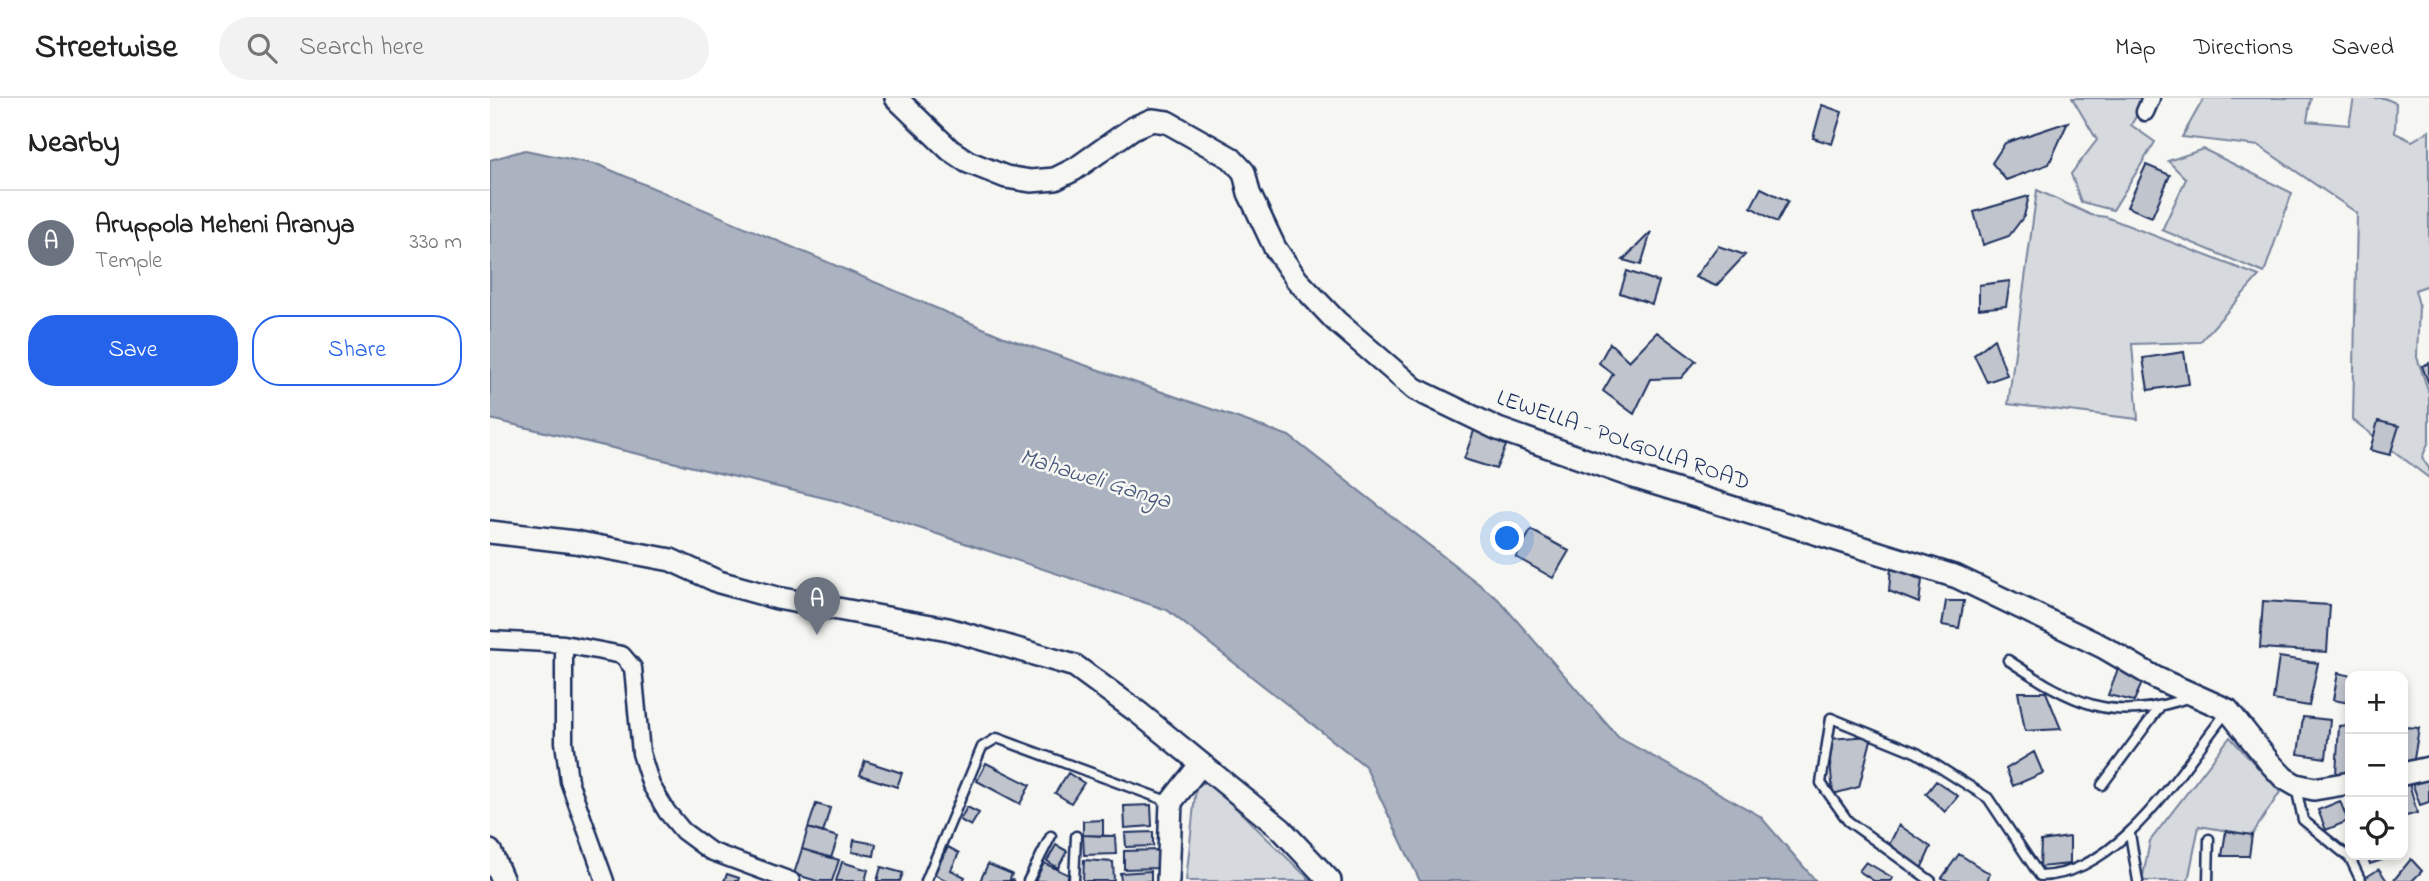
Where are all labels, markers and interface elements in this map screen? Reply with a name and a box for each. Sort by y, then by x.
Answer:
search box [219,17,709,80]
text: Streetwise [35,24,177,72]
icon: search [243,29,281,67]
text: Search here [299,29,424,67]
text: Map [2115,31,2156,66]
text: Directions [2194,31,2293,66]
text: Saved [2331,31,2394,66]
text: Nearby [28,122,120,166]
text: Aruppola Meheni Aranya [95,207,355,245]
text: A [44,226,58,259]
text: 330 m [409,226,462,259]
text: Temple [95,245,162,278]
button: Save [28,315,238,386]
button: Share [252,315,462,386]
street label: LEWELLA - POLGOLLA ROAD [1492,382,1754,500]
water label: Mahaweli Ganga [1015,440,1176,520]
your location [1490,521,1524,555]
pin: A [794,577,840,635]
map controls [2345,671,2408,860]
button: + [2345,671,2408,734]
button: − [2345,734,2408,797]
button: locate [2345,797,2408,860]

